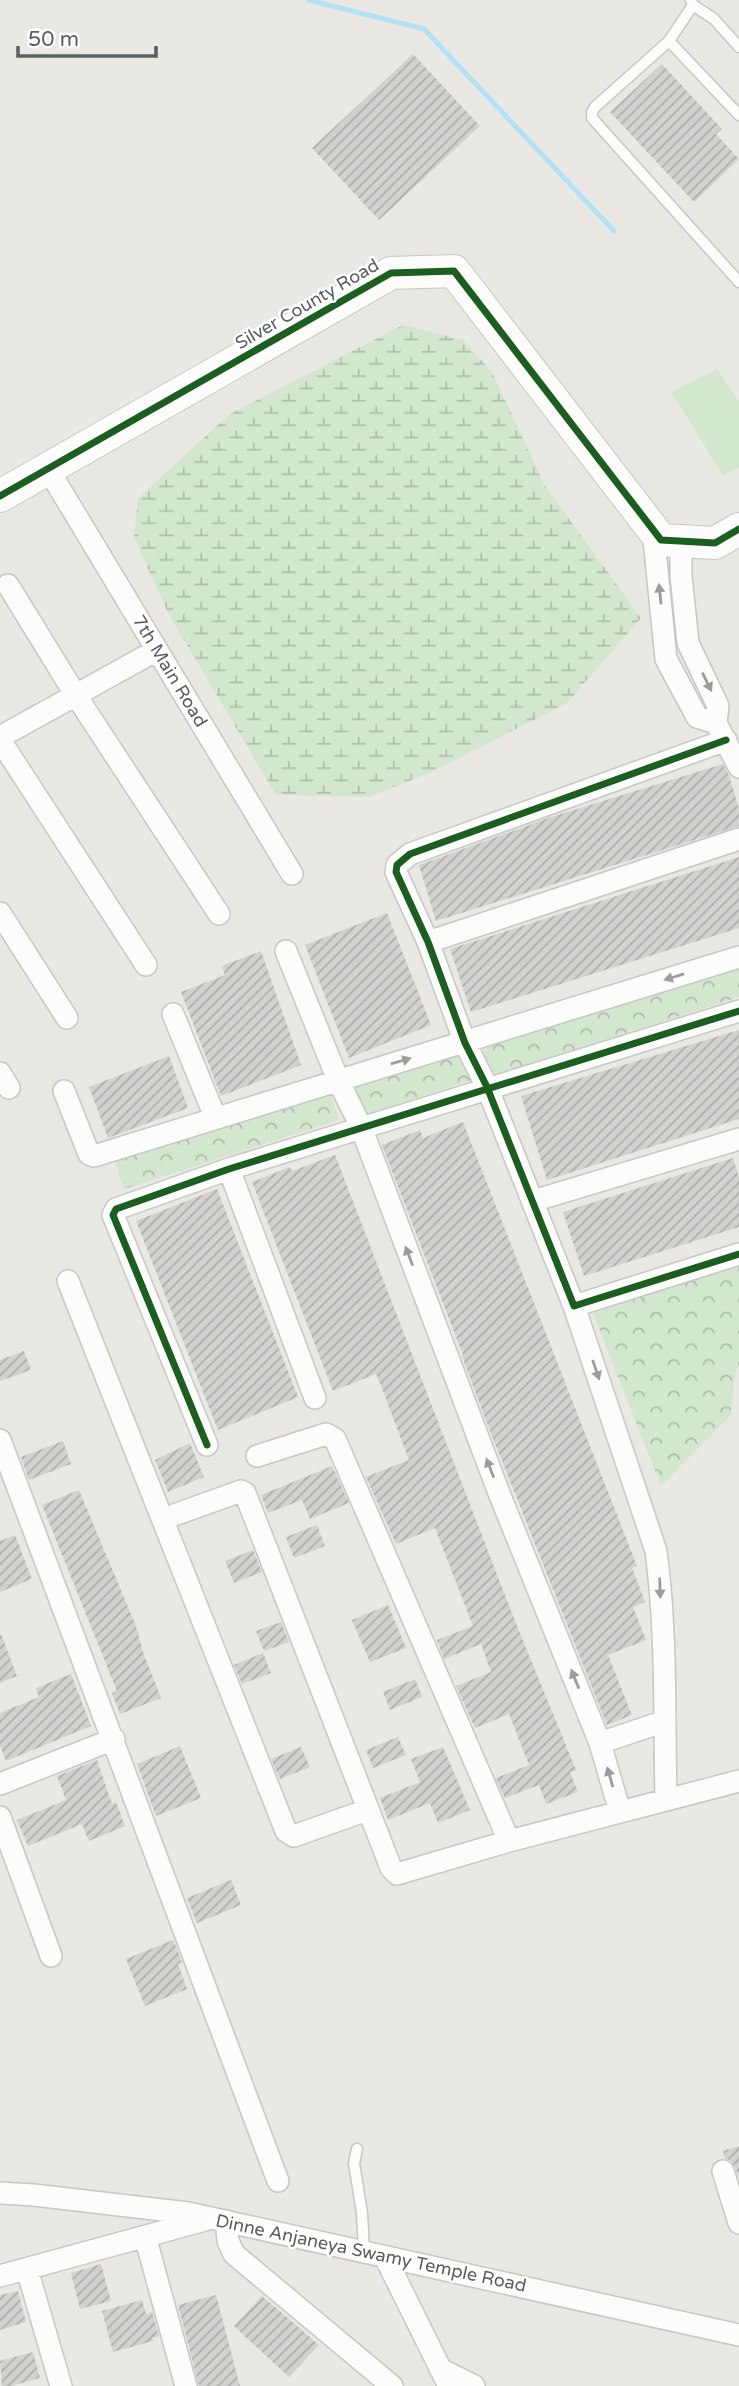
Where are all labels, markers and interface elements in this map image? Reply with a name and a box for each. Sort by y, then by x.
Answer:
scale bar [18,14,156,58]
text: 50 m [28,27,79,52]
street label: Silver County Road [231,254,383,354]
one-way arrow [654,583,665,605]
street label: 7th Main Road [128,611,212,731]
one-way arrow [701,672,713,692]
one-way arrow [663,973,684,983]
one-way arrow [391,1056,412,1066]
one-way arrow [403,1245,414,1266]
one-way arrow [591,1360,602,1381]
one-way arrow [484,1458,495,1479]
one-way arrow [654,1577,665,1599]
one-way arrow [569,1669,580,1690]
one-way arrow [605,1767,615,1788]
street label: Dinne Anjaneya Swamy Temple Road [214,2209,528,2297]

